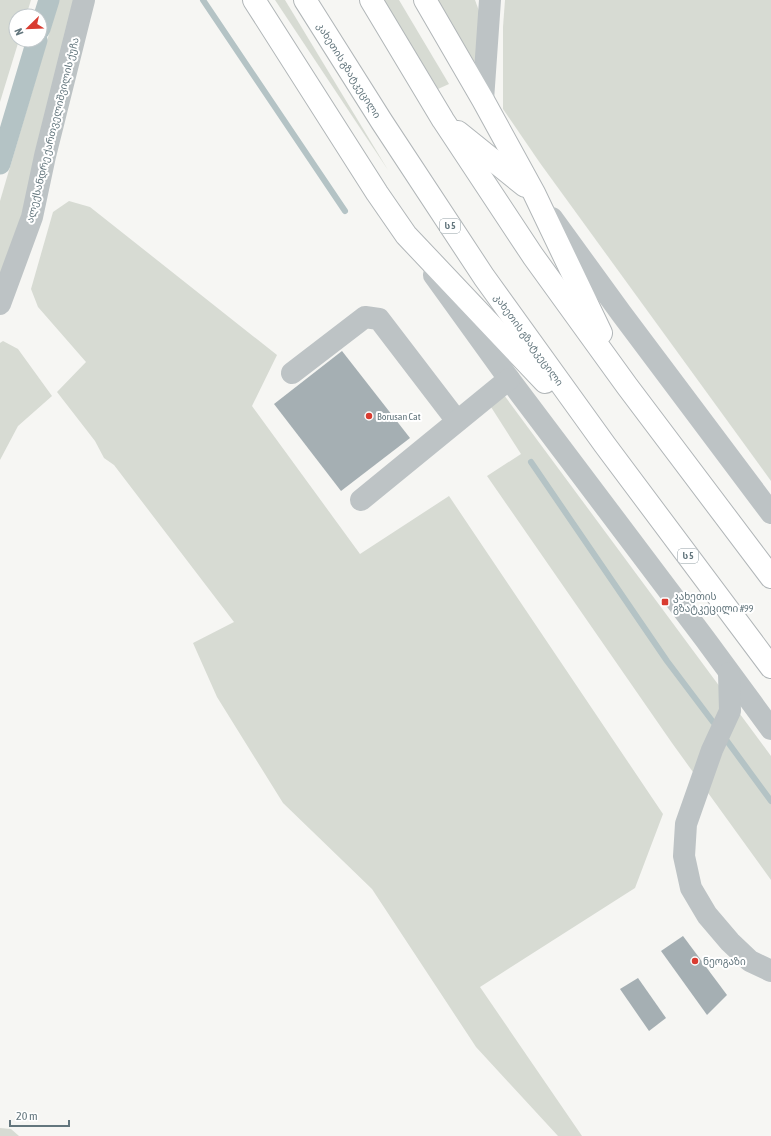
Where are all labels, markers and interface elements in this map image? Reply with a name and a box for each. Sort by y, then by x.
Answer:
north arrow [8,8,48,48]
street label: კახეთის გზატკეცილი [314,21,383,120]
text: N [12,27,26,37]
street label: ალექსანდრე ქართველიშვილის ქუჩა [24,36,82,224]
road number: ს 5 [440,219,460,233]
street label: კახეთის გზატკეცილი [491,292,566,388]
marker: Borusan Cat [364,411,374,421]
place label: Borusan Cat [377,411,421,422]
road number: ს 5 [678,549,698,563]
place label: კახეთის გზატკეცილი #99 [673,591,754,615]
marker: კახეთის გზატკეცილი #99 [660,597,670,607]
marker: ნეოგაზი [690,956,700,966]
place label: ნეოგაზი [703,956,746,968]
scale bar [10,1102,69,1128]
text: 20 m [16,1109,38,1123]

